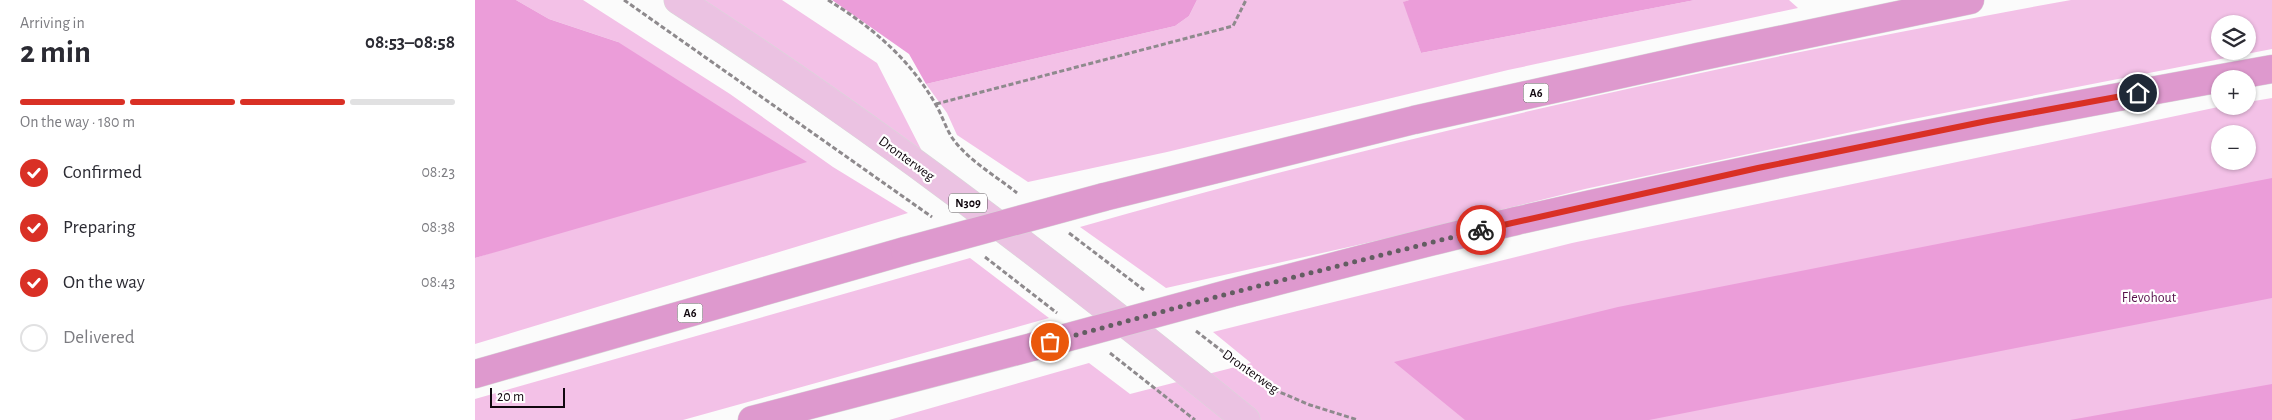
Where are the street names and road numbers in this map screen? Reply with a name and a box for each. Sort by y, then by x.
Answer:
road number: A6 [1523,84,1549,102]
street label: Dronterweg [876,134,937,184]
road number: N309 [949,194,987,212]
road number: A6 [677,304,703,322]
street label: Dronterweg [1220,347,1281,396]

